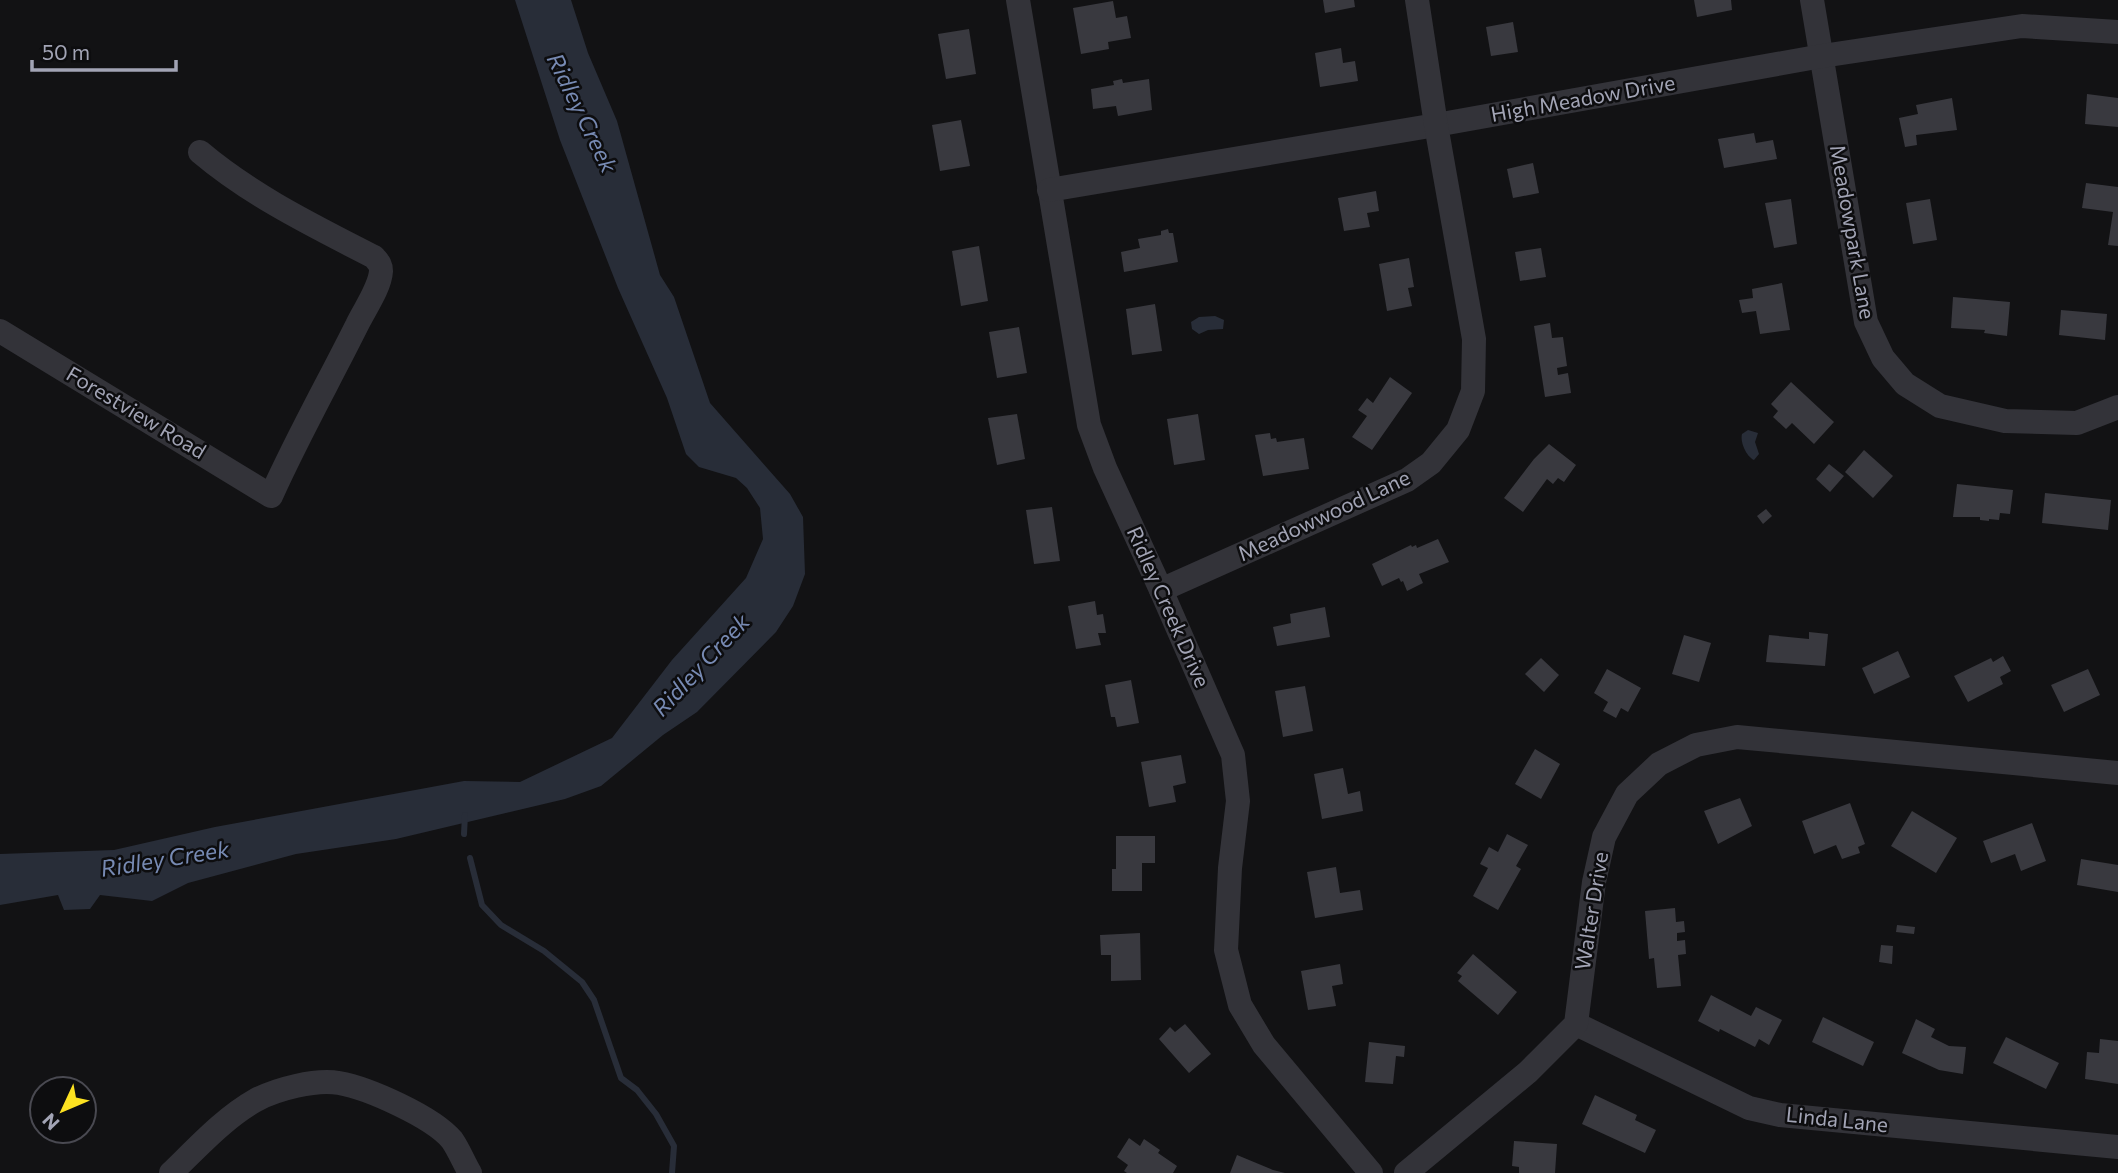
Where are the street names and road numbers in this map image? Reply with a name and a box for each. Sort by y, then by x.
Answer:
street label: High Meadow Drive [1489,69,1677,126]
street label: Meadowpark Lane [1826,143,1881,321]
street label: Forestview Road [63,360,211,463]
street label: Meadowwood Lane [1233,464,1413,565]
street label: Ridley Creek Drive [1123,522,1216,691]
street label: Walter Drive [1569,850,1612,972]
street label: Linda Lane [1785,1101,1890,1136]

